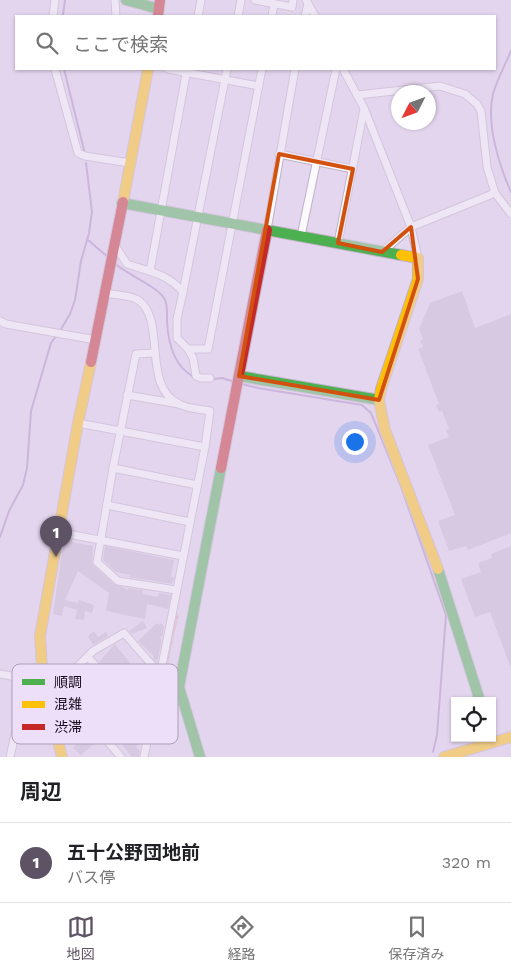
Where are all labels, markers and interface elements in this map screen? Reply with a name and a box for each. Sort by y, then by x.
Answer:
search box [15,15,496,70]
icon: search [33,29,61,57]
text: ここで検索 [73,33,168,56]
north arrow [391,85,436,130]
your location [342,429,368,455]
pin: 1 [40,516,72,557]
legend [12,664,178,744]
text: 順調 [54,674,82,690]
text: 混雑 [54,696,82,712]
map controls [451,697,496,742]
button: locate [451,697,496,742]
text: 渋滞 [54,719,82,735]
text: 周辺 [20,779,62,804]
text: 五十公野団地前 [67,841,200,864]
text: 1 [33,853,39,872]
text: 320 m [442,853,491,872]
text: バス停 [67,868,115,887]
tab: 地図 [67,913,95,963]
tab: 経路 [228,913,256,963]
tab: 保存済み [389,913,445,963]

